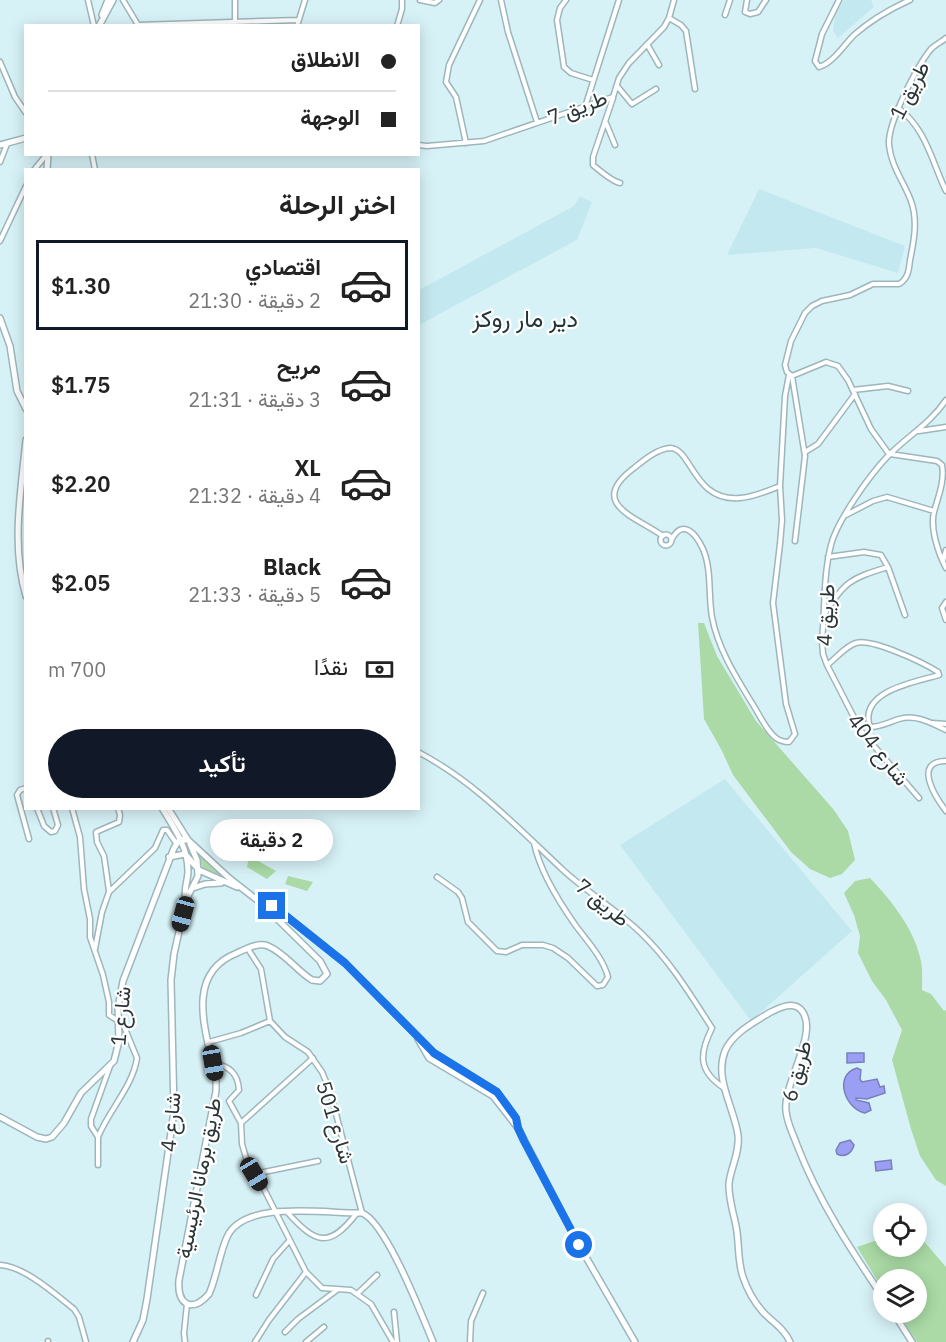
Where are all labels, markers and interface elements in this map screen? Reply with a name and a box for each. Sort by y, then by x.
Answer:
text: الانطلاق [291,44,360,73]
street label: طريق 1 [882,56,936,124]
street label: 7 طريق [543,83,611,131]
text: الوجهة [300,102,360,131]
text: اختر الرحلة [279,186,396,221]
text: اقتصادي [245,252,321,281]
icon: car [339,258,393,312]
text: $1.30 [51,271,110,300]
text: 2 دقيقة · 21:30 [188,287,321,314]
district label: دير مار روكز [471,302,578,334]
text: مريح [277,351,321,380]
icon: car [339,357,393,411]
text: $1.75 [51,370,110,399]
text: 3 دقيقة · 21:31 [188,386,321,413]
text: XL [295,453,321,482]
icon: car [339,456,393,510]
text: $2.20 [51,469,110,498]
text: 4 دقيقة · 21:32 [188,482,321,509]
text: Black [263,552,321,581]
icon: car [339,555,393,609]
text: $2.05 [51,568,110,597]
text: 5 دقيقة · 21:33 [188,581,321,608]
street label: طريق 4 [809,583,841,647]
text: نقدًا [314,652,348,681]
icon: cash [363,653,396,686]
text: 700 m [48,656,106,683]
street label: شارع 404 [841,707,916,792]
button: تأكيد [48,729,396,798]
callout: 2 دقيقة [210,819,334,861]
text: 2 دقيقة [240,826,303,853]
street label: طريق 7 [570,872,636,932]
route end [258,892,285,919]
car [170,894,196,934]
street label: شارع 1 [103,985,138,1047]
street label: طريق 6 [774,1037,818,1105]
car [201,1044,225,1082]
street label: شارع 501 [309,1077,362,1167]
street label: شارع 4 [153,1091,188,1153]
street label: طريق برمانا الرئيسية [169,1095,227,1261]
car [237,1154,271,1194]
map controls [873,1203,927,1323]
button: locate [873,1203,927,1257]
route start [565,1231,592,1258]
button: layers [873,1269,927,1323]

